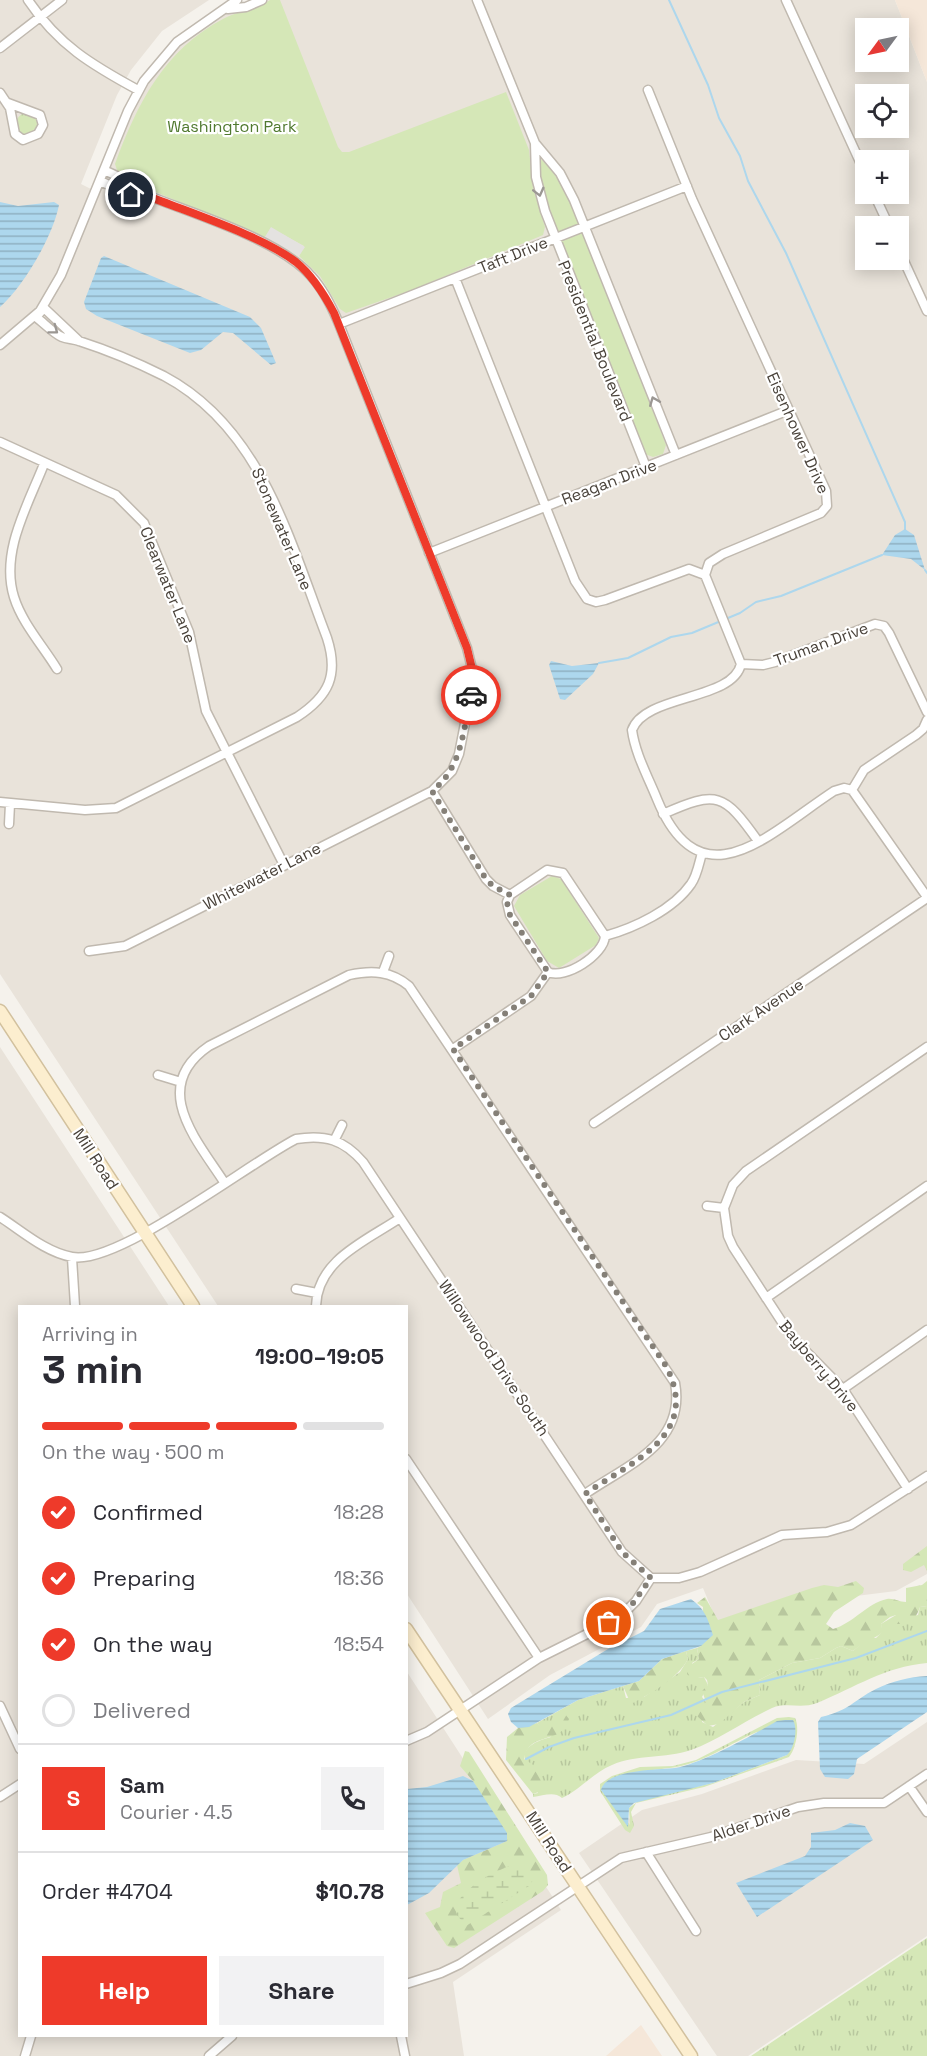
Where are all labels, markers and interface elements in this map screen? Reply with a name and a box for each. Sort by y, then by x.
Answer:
north arrow [855,18,909,72]
map controls [855,18,909,270]
button: locate [855,84,909,138]
park label: Washington Park [167,116,297,137]
button: + [855,150,909,204]
pin [105,169,156,220]
icon: home [114,178,147,211]
one-way arrow [532,186,545,196]
button: − [855,216,909,270]
street label: Taft Drive [475,232,551,278]
street label: Presidential Boulevard [553,257,637,425]
one-way arrow [47,323,58,334]
street label: Eisenhower Drive [762,369,834,497]
one-way arrow [649,396,661,407]
street label: Reagan Drive [558,454,660,510]
street label: Stonewater Lane [247,465,317,593]
street label: Clearwater Lane [135,523,201,647]
street label: Truman Drive [771,617,871,671]
courier [441,665,501,725]
icon: car [455,679,488,712]
street label: Whitewater Lane [200,837,324,915]
street label: Clark Avenue [714,974,808,1046]
street label: Mill Road [68,1124,124,1194]
street label: Willowwood Drive South [434,1276,554,1440]
street label: Bayberry Drive [774,1316,864,1416]
text: Arriving in [42,1321,138,1347]
text: 19:00–19:05 [255,1342,384,1370]
text: 3 min [42,1345,143,1394]
text: On the way · 500 m [42,1439,225,1465]
icon: check [42,1496,75,1529]
text: Confirmed [93,1498,203,1526]
text: 18:28 [334,1499,384,1525]
icon: check [42,1562,75,1595]
text: Preparing [93,1564,195,1592]
text: 18:36 [334,1565,384,1591]
pin [583,1597,634,1648]
icon: bag [592,1606,625,1639]
icon: check [42,1628,75,1661]
text: On the way [93,1630,212,1658]
text: 18:54 [334,1631,384,1657]
text: Delivered [93,1696,191,1724]
button: phone [321,1767,384,1830]
text: Sam [120,1771,165,1799]
text: S [67,1784,80,1812]
text: Courier · 4.5 [120,1799,233,1825]
street label: Alder Drive [709,1800,793,1846]
street label: Mill Road [521,1807,577,1877]
text: Order #4704 [42,1877,173,1905]
text: $10.78 [316,1877,384,1905]
button: Help [42,1956,207,2025]
button: Share [219,1956,384,2025]

